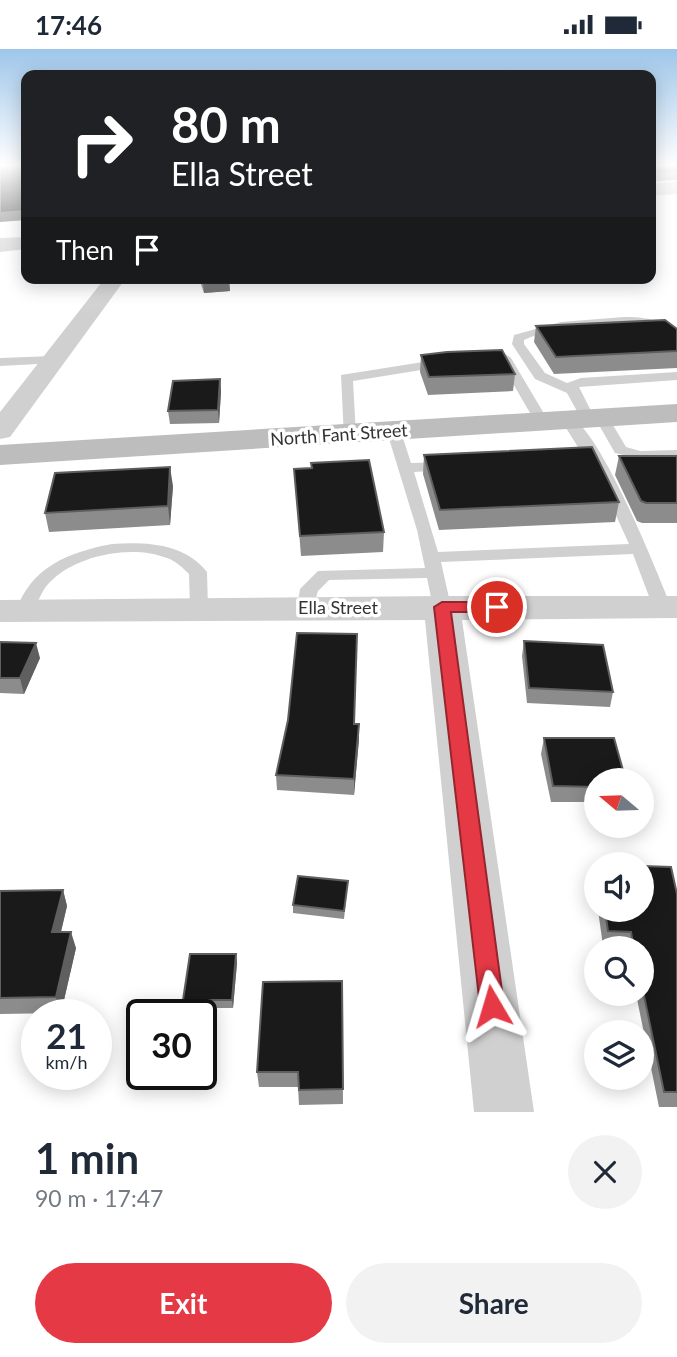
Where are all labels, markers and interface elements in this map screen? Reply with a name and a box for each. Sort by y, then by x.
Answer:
text: 17:46 [35,9,102,41]
text: 80 m [171,95,281,153]
icon: right [56,98,147,189]
text: Ella Street [171,154,313,193]
icon: arrive [128,231,166,269]
text: Then [56,234,114,266]
street label: North Fant Street [270,418,409,450]
pin [467,577,527,637]
icon: arrive [478,588,516,626]
street label: Ella Street [298,596,378,618]
north arrow [584,768,654,838]
map controls [584,768,654,1090]
button: sound [584,852,654,922]
button: search [584,936,654,1006]
position arrow [455,969,529,1043]
speed limit sign: 30 [126,999,217,1090]
text: 21 [46,1014,87,1056]
button: layers [584,1020,654,1090]
text: km/h [45,1051,88,1073]
text: 1 min [35,1133,139,1183]
button: close [568,1135,642,1209]
text: 90 m · 17:47 [35,1184,163,1212]
button: Exit [35,1263,332,1343]
button: Share [346,1263,642,1343]

